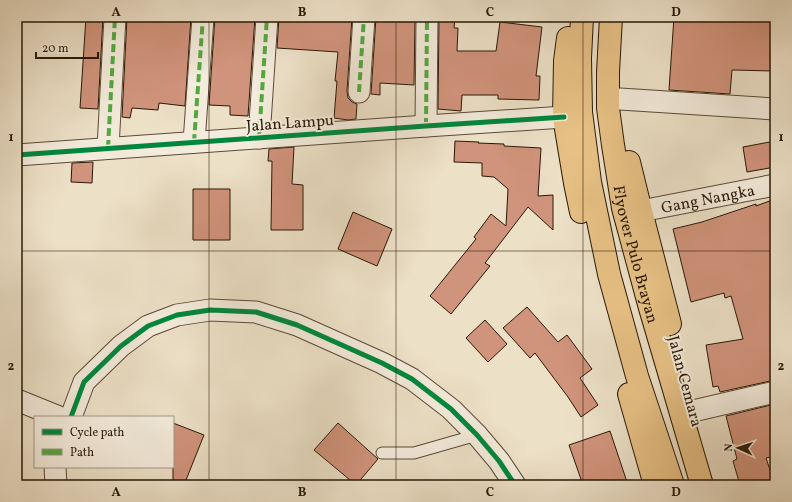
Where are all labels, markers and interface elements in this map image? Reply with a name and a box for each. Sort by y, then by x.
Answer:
text: A [111,4,121,22]
text: B [298,4,307,22]
text: C [486,4,494,22]
text: D [671,4,681,22]
scale bar [36,34,98,60]
text: 20 m [42,41,69,57]
street label: Jalan Lampu [245,110,335,138]
text: 1 [8,129,14,147]
text: 1 [778,129,784,147]
street label: Gang Nangka [659,180,757,220]
street label: Flyover Pulo Brayan [607,184,663,326]
street label: Jalan Cemara [661,333,707,430]
text: 2 [8,358,15,376]
text: 2 [778,358,785,376]
legend [34,416,174,468]
text: Cycle path [70,425,125,441]
north arrow [718,428,758,468]
text: N [722,443,737,452]
text: Path [70,445,94,461]
text: A [111,484,121,502]
text: B [298,484,307,502]
text: C [486,484,494,502]
text: D [671,484,681,502]

